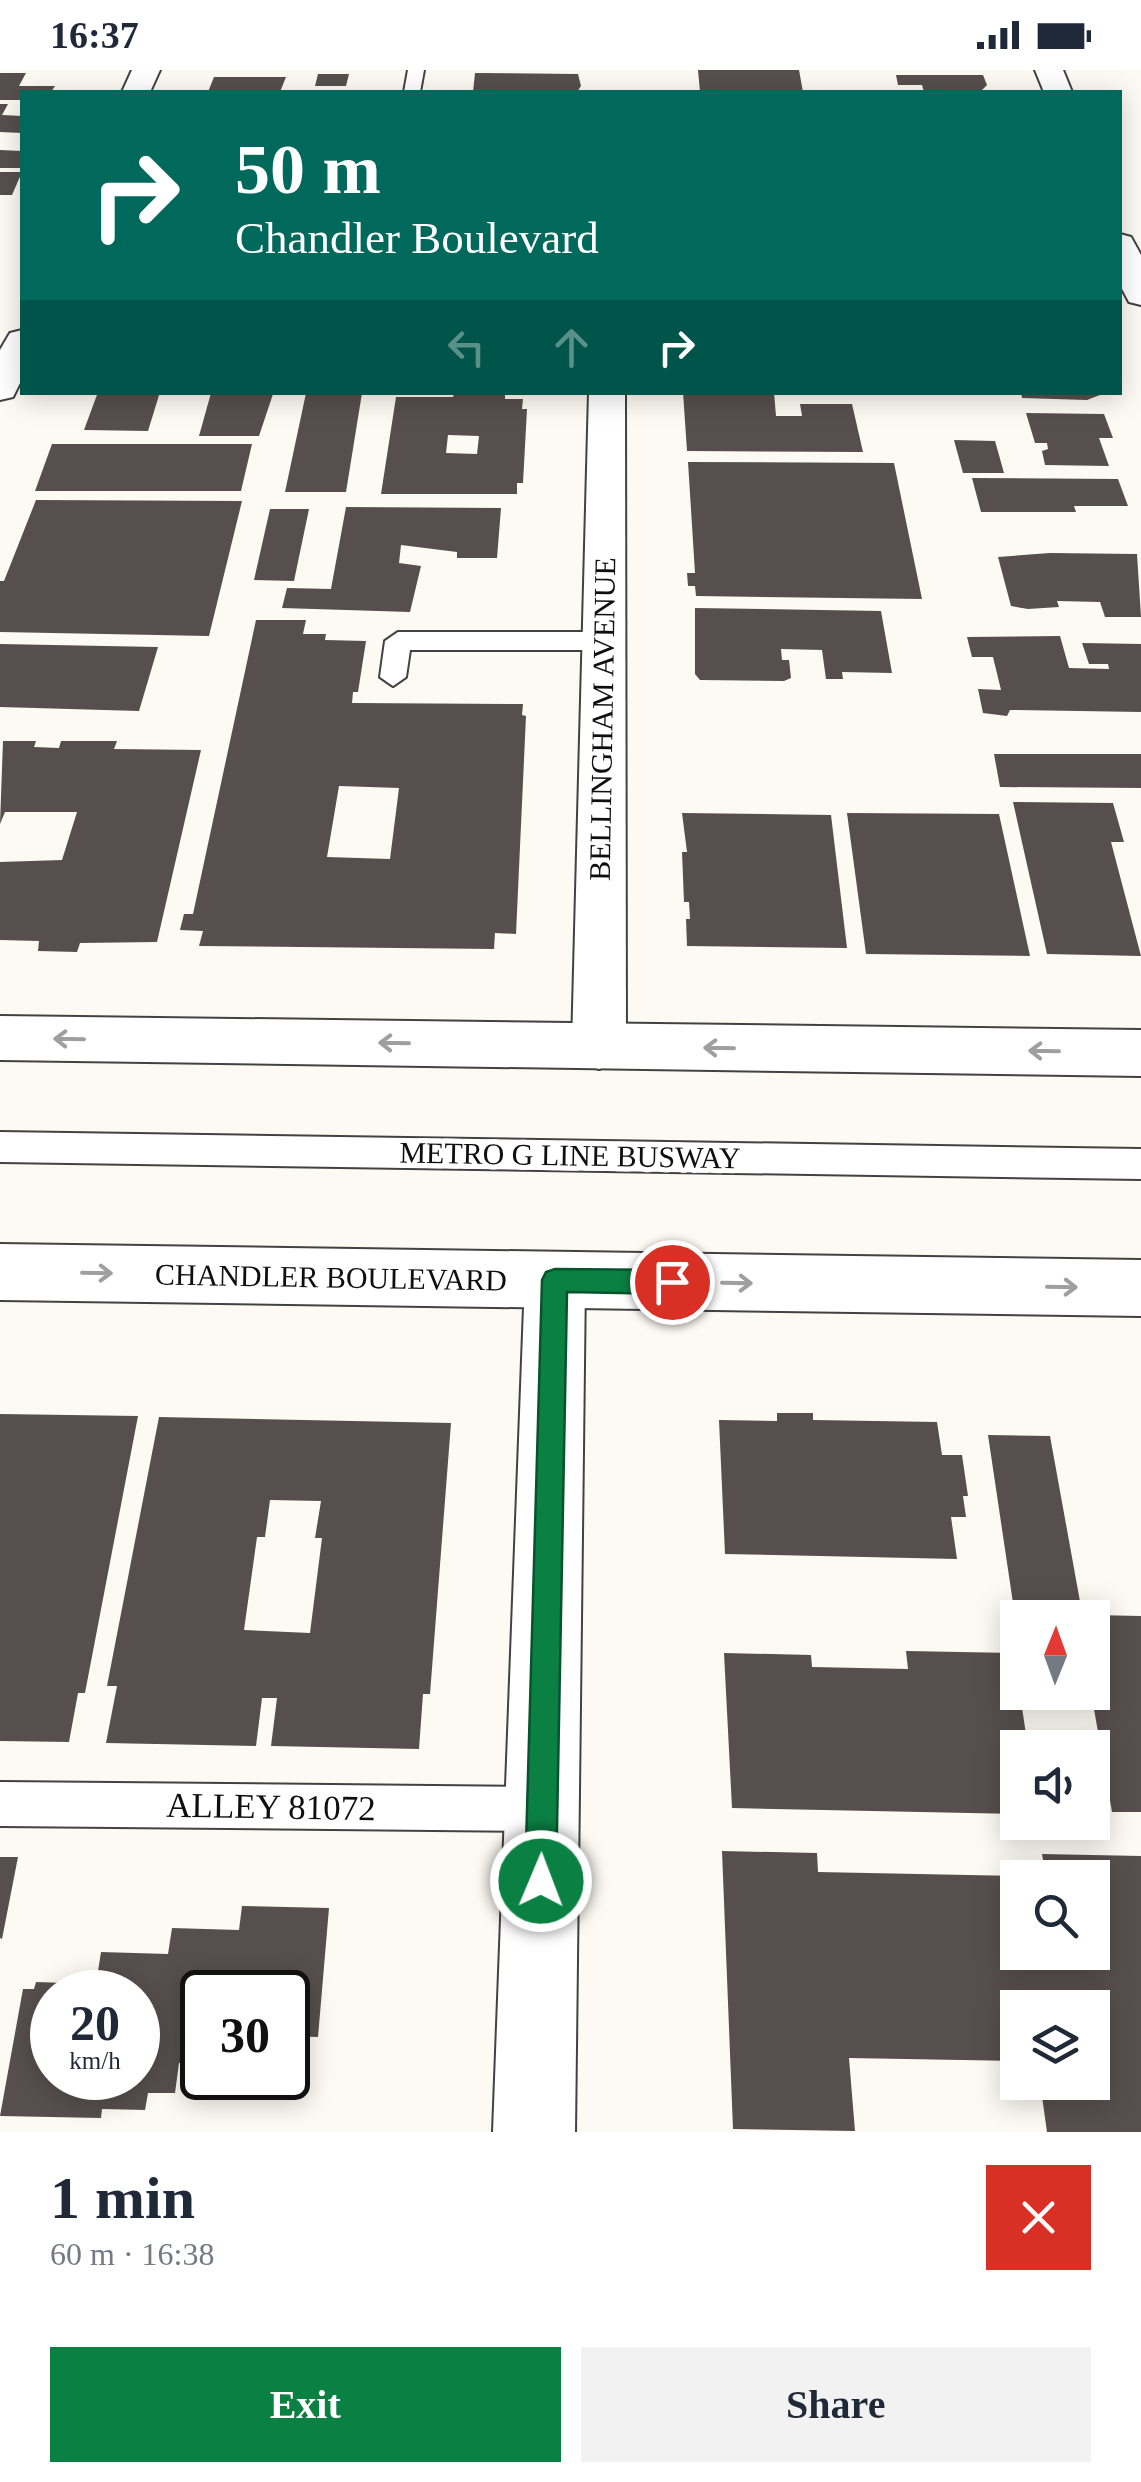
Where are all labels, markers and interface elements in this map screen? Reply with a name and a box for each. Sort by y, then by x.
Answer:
text: 16:37 [50,14,139,56]
icon: right [70,130,200,260]
text: 50 m [235,131,381,208]
text: Chandler Boulevard [235,213,599,263]
icon: left [439,320,494,375]
icon: ahead [544,320,599,375]
icon: right [649,320,704,375]
street label: BELLINGHAM AVENUE [583,557,621,881]
one-way arrow [53,1030,86,1048]
one-way arrow [378,1034,410,1053]
one-way arrow [703,1038,735,1057]
one-way arrow [1028,1042,1060,1061]
street label: METRO G LINE BUSWAY [399,1136,741,1174]
pin [630,1240,715,1325]
icon: arrive [645,1255,700,1310]
street label: CHANDLER BOULEVARD [155,1257,507,1297]
one-way arrow [81,1264,113,1283]
one-way arrow [720,1274,753,1292]
one-way arrow [1046,1278,1078,1297]
north arrow [1000,1600,1110,1710]
map controls [1000,1600,1110,2100]
button: sound [1000,1730,1110,1840]
street label: ALLEY 81072 [166,1786,376,1828]
position arrow [489,1829,593,1933]
button: search [1000,1860,1110,1970]
speed limit sign: 30 [180,1970,310,2100]
button: layers [1000,1990,1110,2100]
text: 20 [70,1995,120,2051]
text: km/h [69,2047,121,2074]
text: 1 min [50,2165,195,2231]
button: close [986,2165,1091,2270]
text: 60 m · 16:38 [50,2236,214,2272]
button: Exit [50,2347,561,2462]
button: Share [581,2347,1091,2462]

